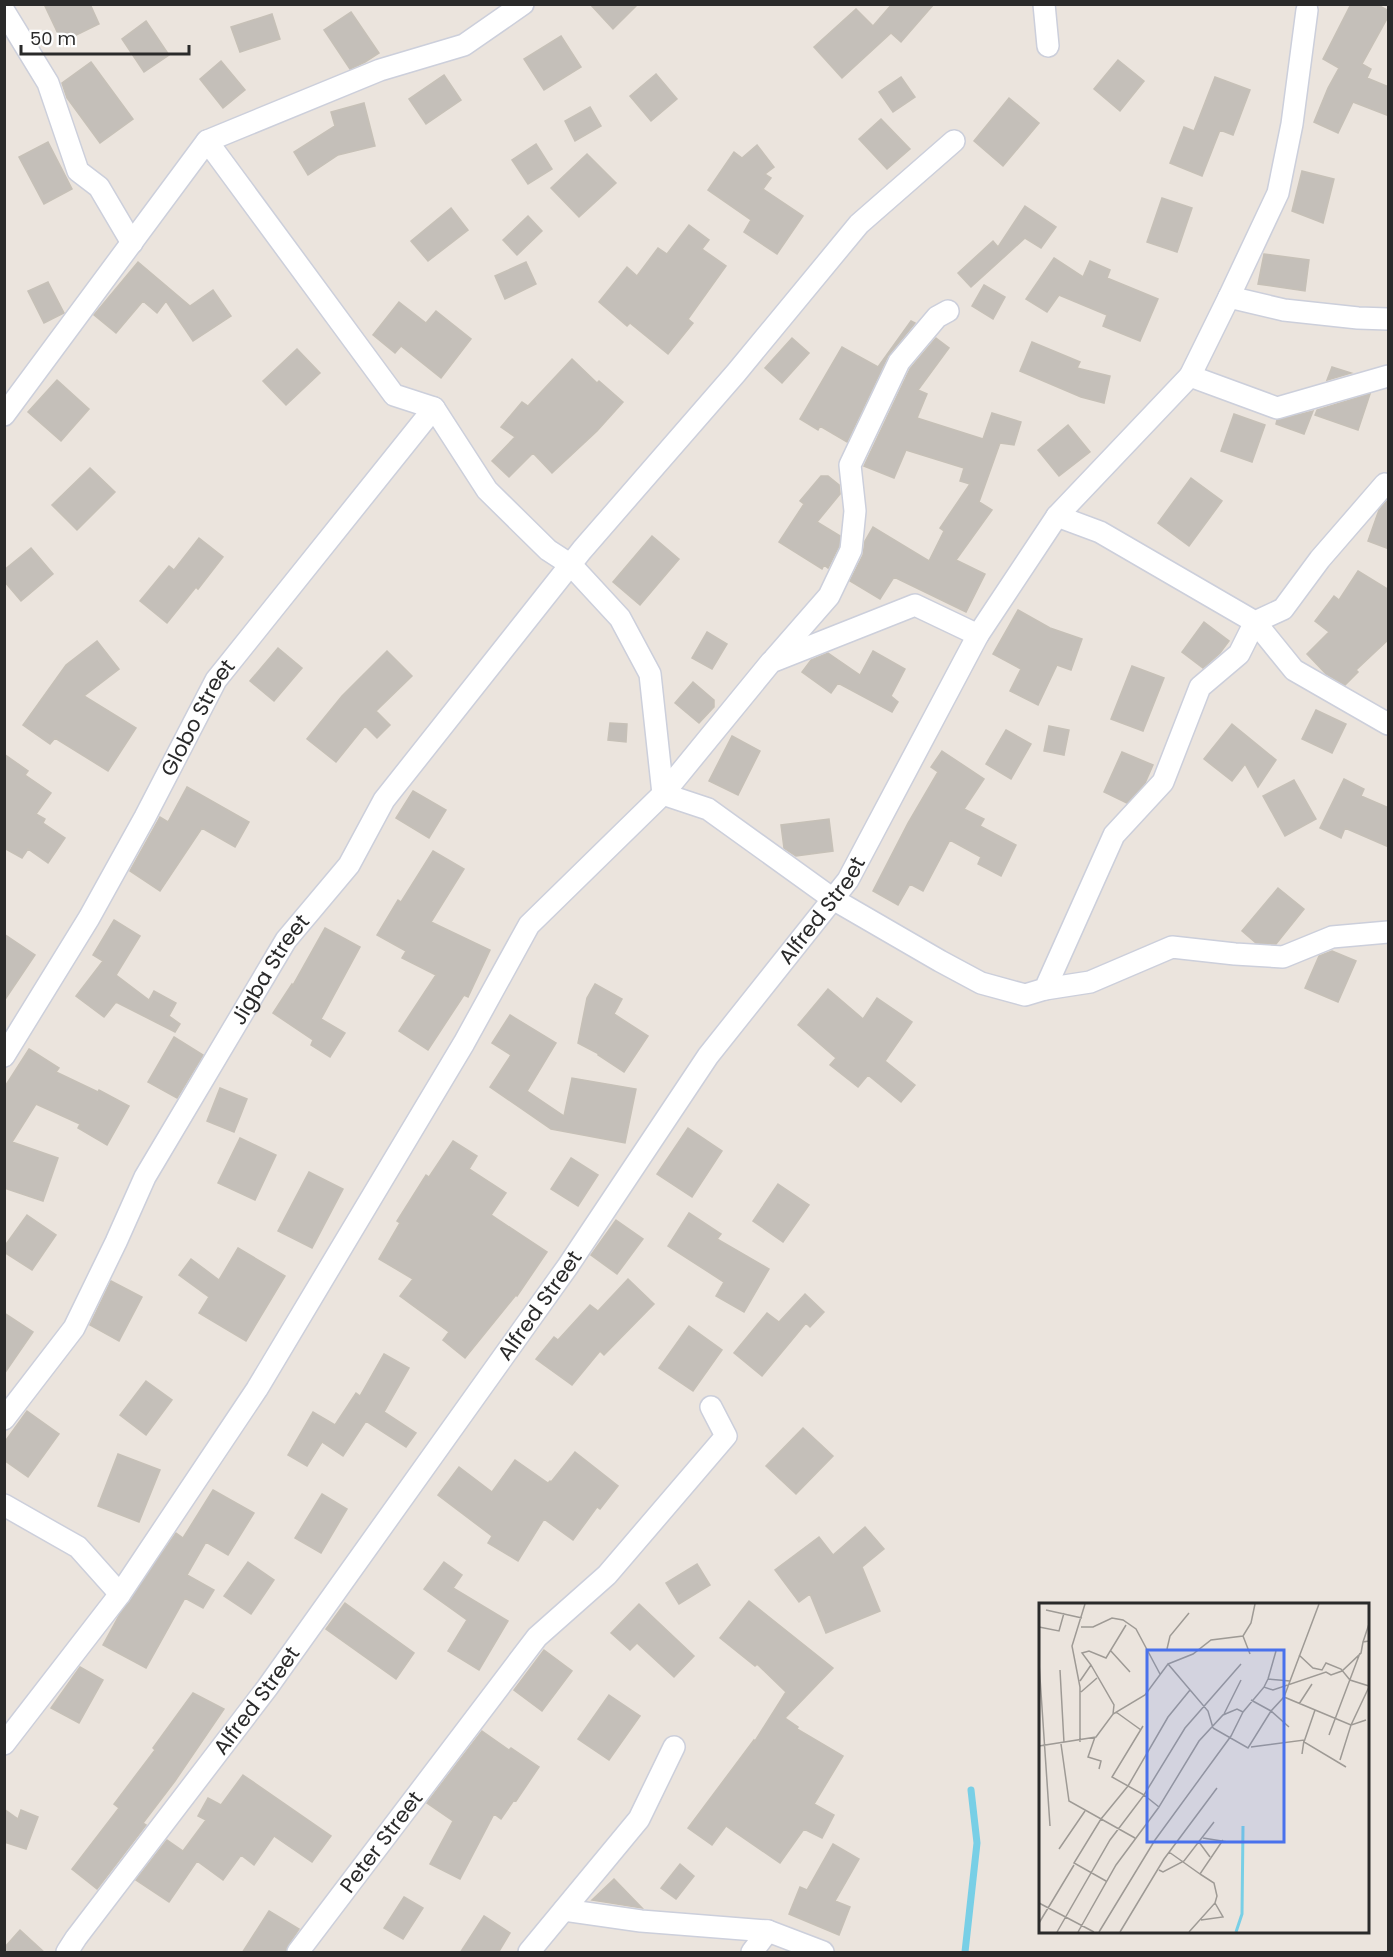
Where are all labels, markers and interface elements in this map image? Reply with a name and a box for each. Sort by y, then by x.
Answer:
scale bar [21,18,189,56]
text: 50 m [30,26,76,51]
street label: Globo Street [154,653,241,781]
street label: Alfred Street [771,851,872,970]
street label: Jigba Street [224,908,316,1030]
street label: Alfred Street [490,1245,588,1366]
inset map [1039,1603,1369,1933]
street label: Alfred Street [206,1640,306,1760]
street label: Peter Street [333,1785,429,1899]

